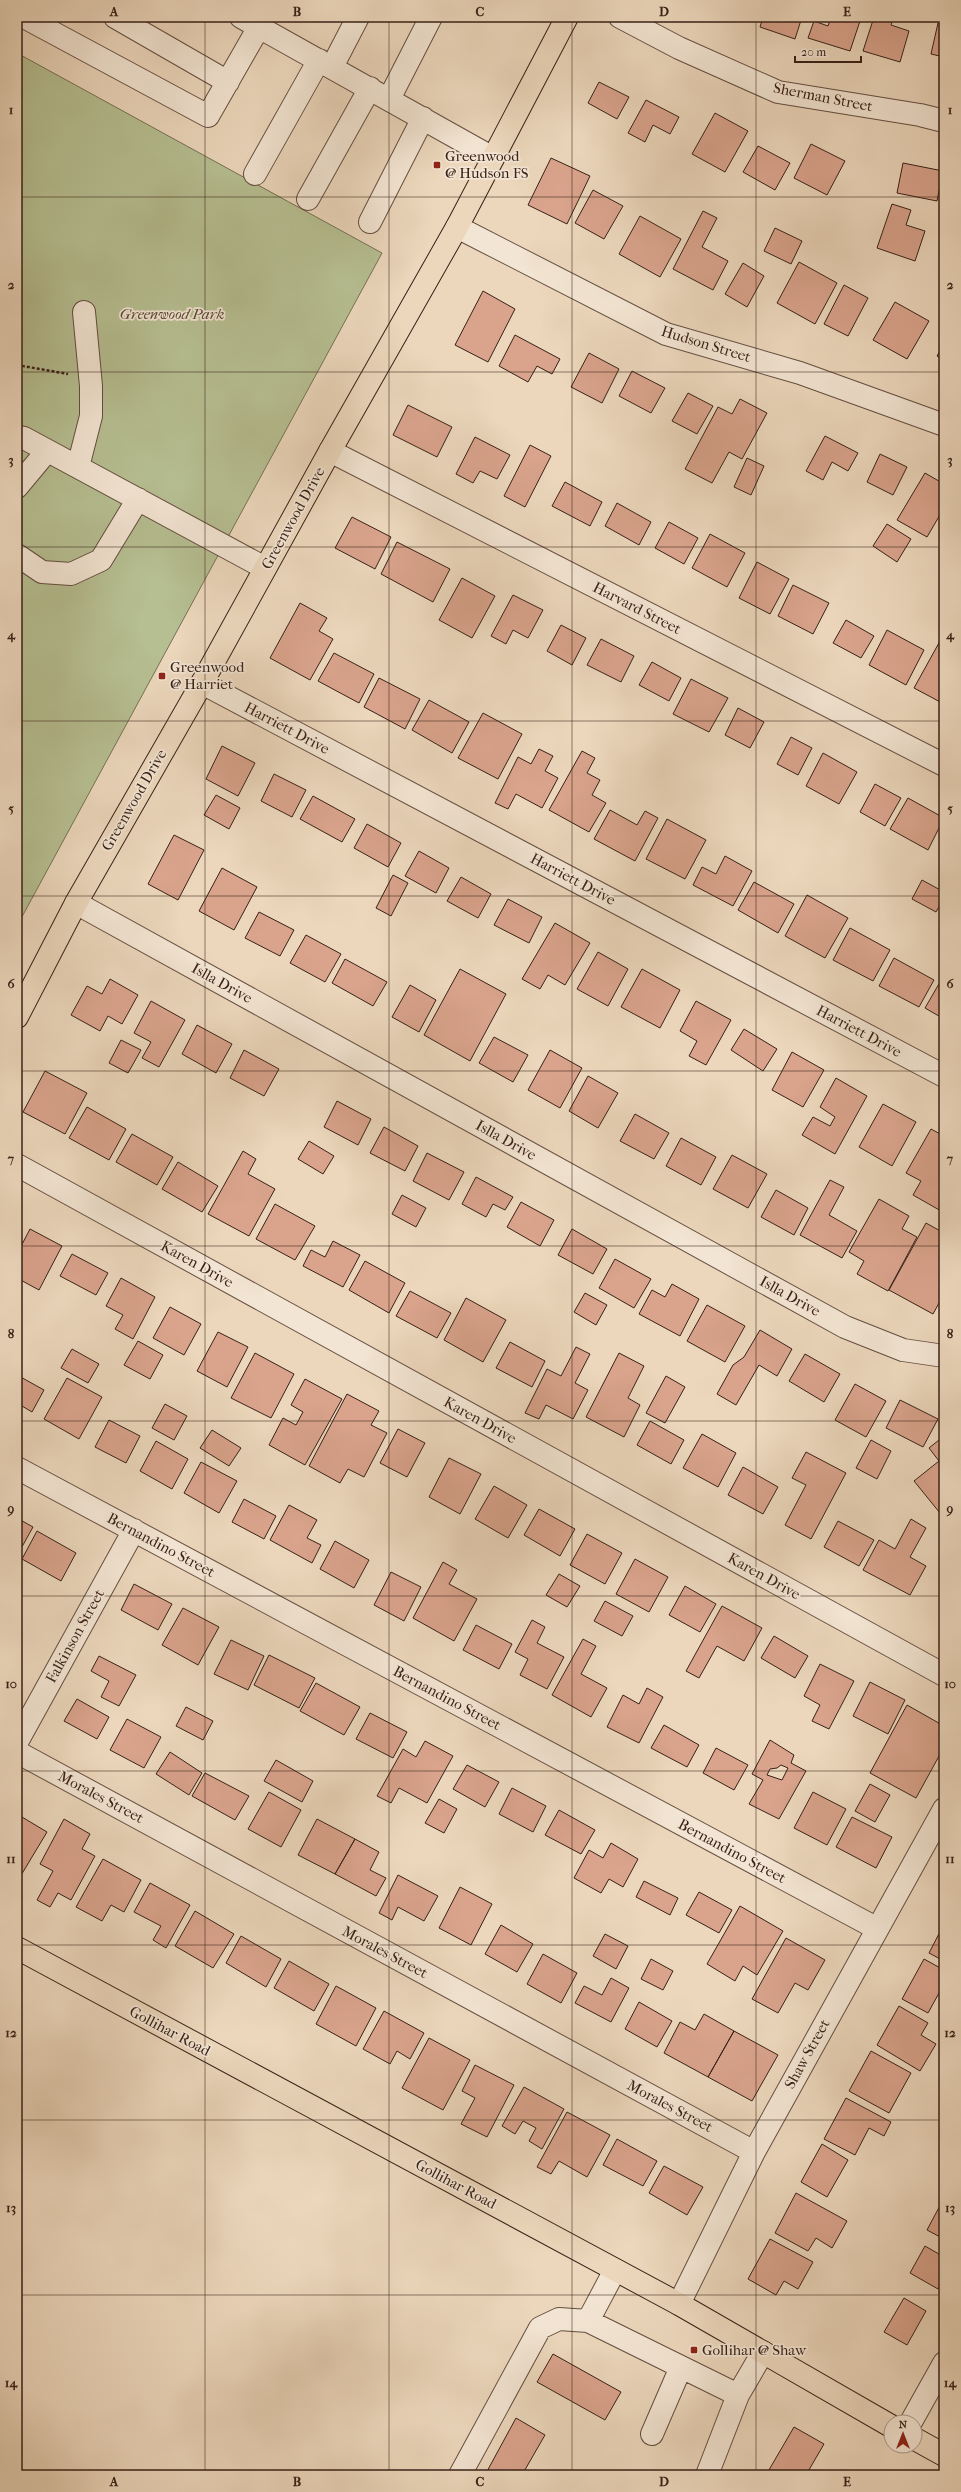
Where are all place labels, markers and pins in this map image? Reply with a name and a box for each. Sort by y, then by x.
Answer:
place label: Greenwood @ Hudson FS [445,147,529,182]
marker: Greenwood @ Hudson FS [432,160,442,170]
place label: Greenwood @ Harriet [170,658,245,693]
marker: Greenwood @ Harriet [157,671,167,681]
place label: Gollihar @ Shaw [702,2341,807,2359]
marker: Gollihar @ Shaw [689,2345,699,2355]

